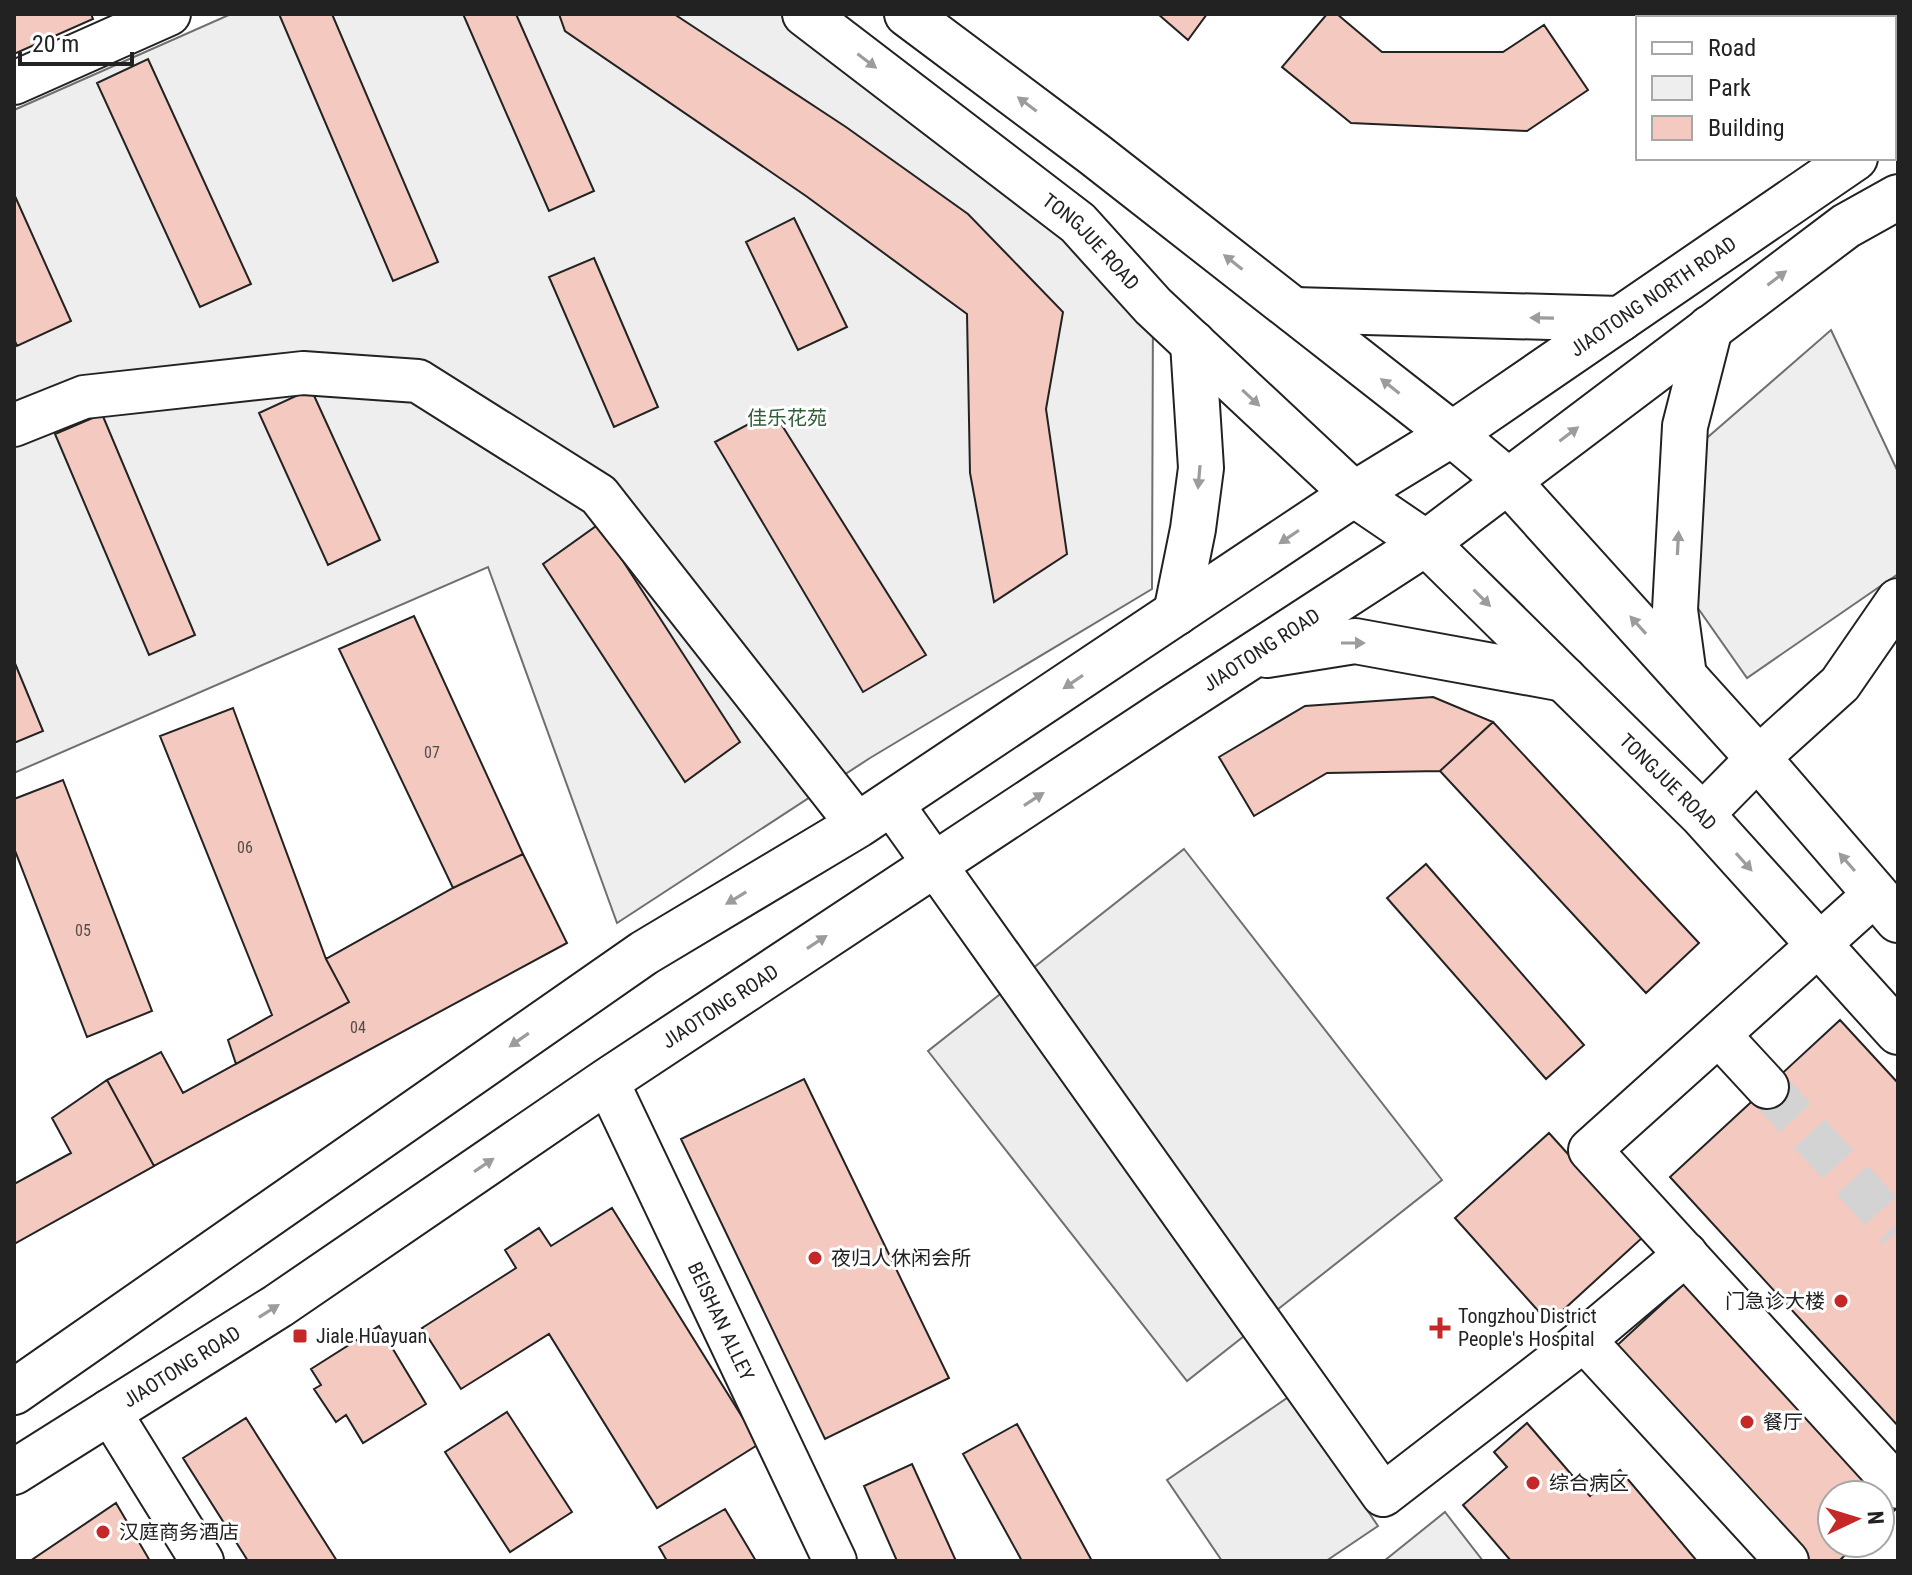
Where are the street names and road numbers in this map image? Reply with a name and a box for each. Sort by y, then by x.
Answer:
street label: TONGJUE ROAD [1038,188,1144,295]
street label: JIAOTONG NORTH ROAD [1565,231,1741,362]
street label: JIAOTONG ROAD [1198,603,1324,697]
street label: TONGJUE ROAD [1614,728,1722,835]
street label: JIAOTONG ROAD [657,959,783,1053]
street label: BEISHAN ALLEY [683,1258,760,1385]
street label: JIAOTONG ROAD [118,1321,245,1413]

